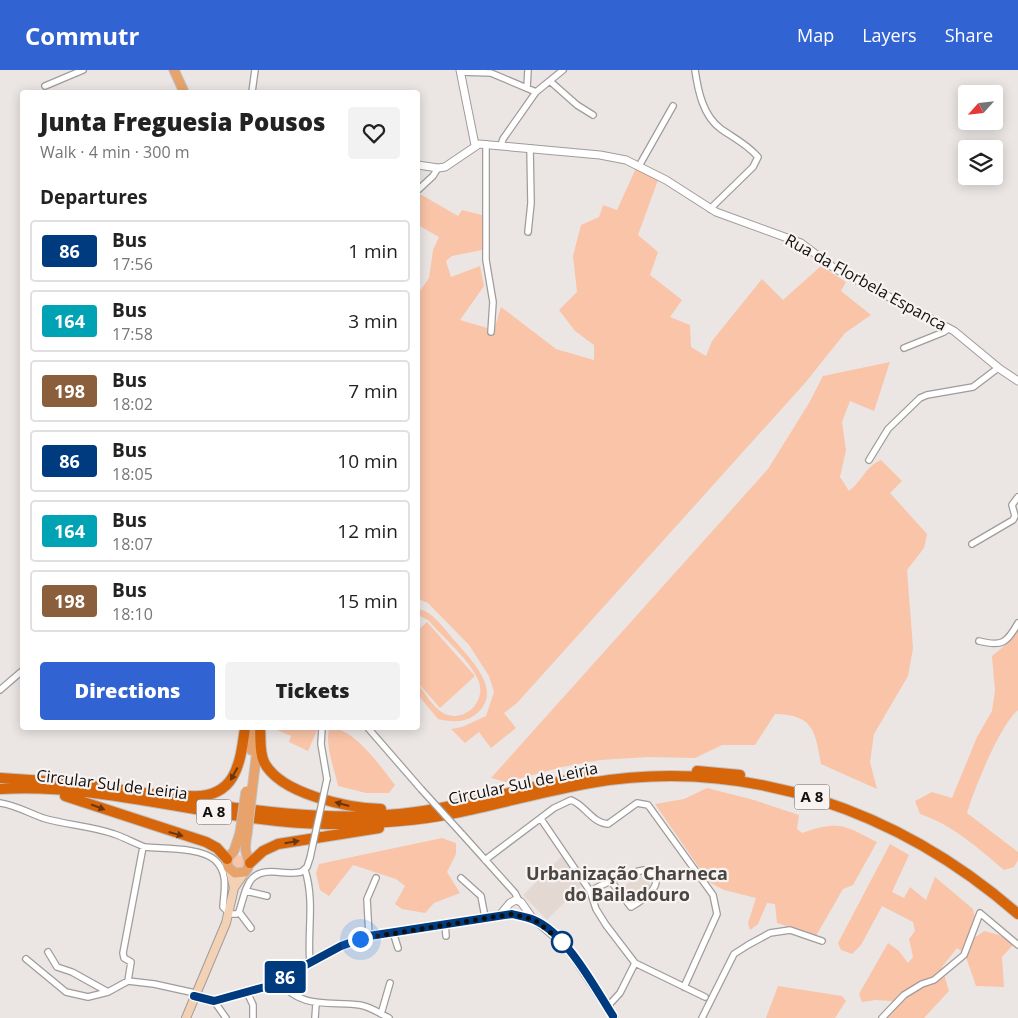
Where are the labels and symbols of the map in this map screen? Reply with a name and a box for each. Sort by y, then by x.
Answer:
north arrow [958,85,1002,130]
street label: Rua da Florbela Espanca [781,228,951,336]
street label: Circular Sul de Leiria [446,756,600,810]
street label: Circular Sul de Leiria [35,764,189,804]
one-way arrow [230,768,239,781]
road number: A 8 [794,784,830,810]
road number: A 8 [196,800,232,824]
one-way arrow [334,800,349,808]
one-way arrow [91,804,106,811]
one-way arrow [169,830,184,838]
one-way arrow [285,837,301,845]
district label: Urbanização Charneca do Bailadouro [526,861,728,906]
your location [348,927,373,952]
unlabelled marker [551,931,573,953]
line badge: 86 [262,961,308,993]

